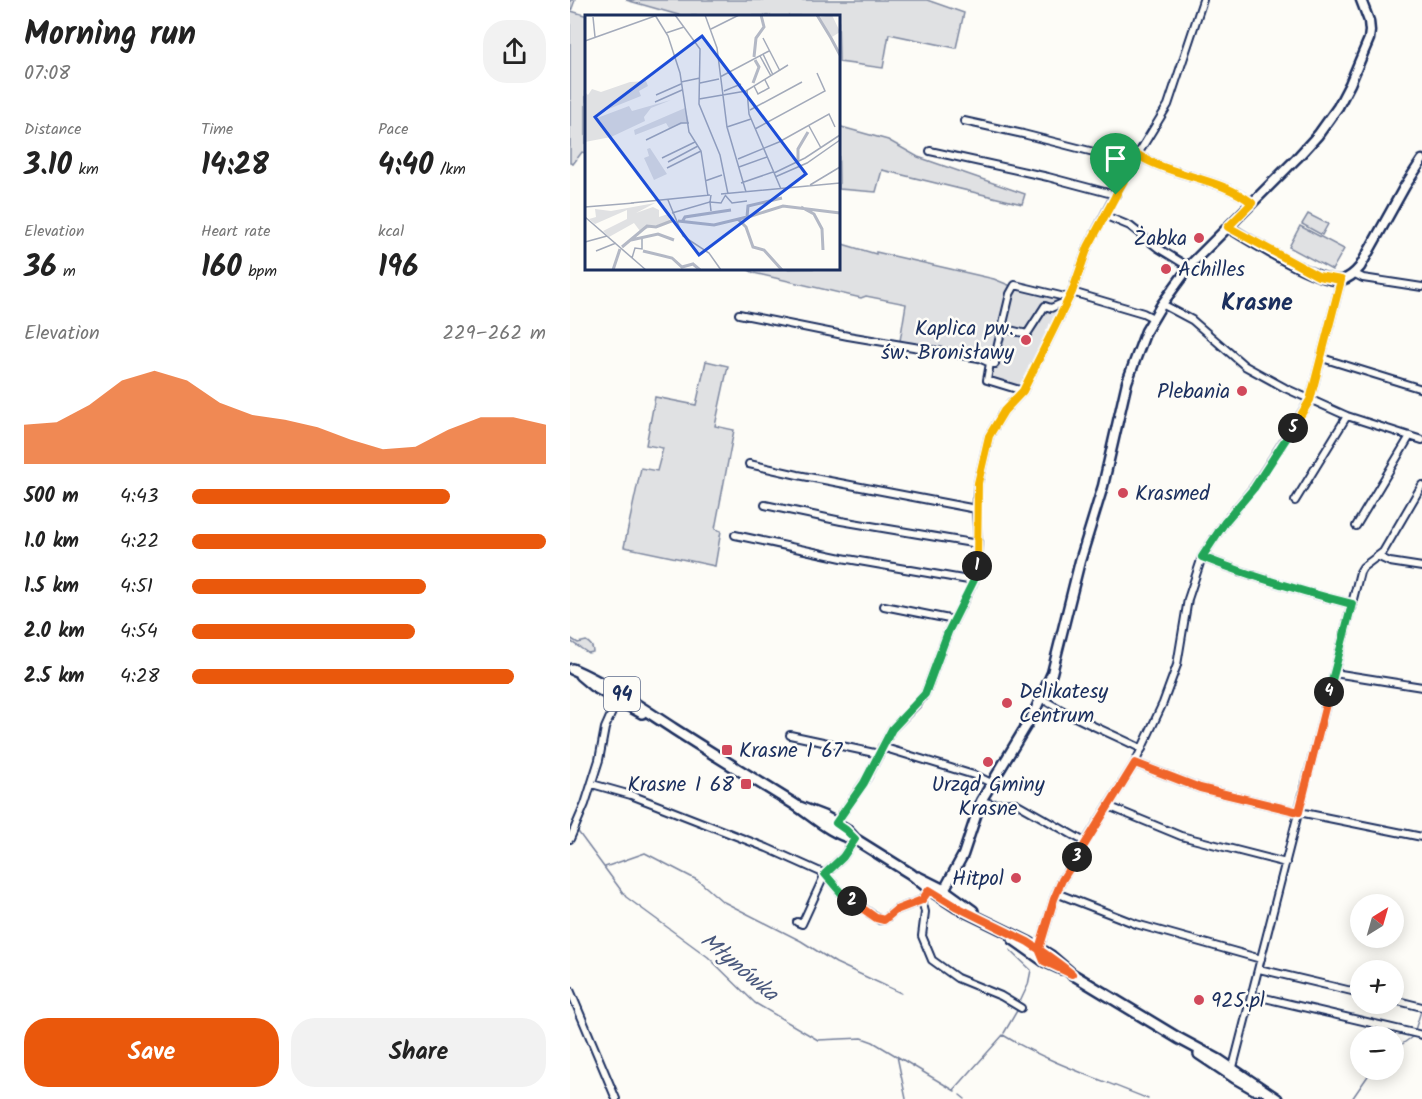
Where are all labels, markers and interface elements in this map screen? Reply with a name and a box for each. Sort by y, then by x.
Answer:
text: Morning run [24,9,196,62]
inset map [585,15,840,270]
button: share [483,20,546,83]
text: 07:08 [24,58,70,90]
text: Distance [24,117,82,142]
text: Time [201,117,233,142]
text: Pace [378,117,409,142]
pin [1090,133,1141,195]
text: 3.10 [24,142,72,190]
text: 14:28 [201,142,269,190]
text: 4:40 [378,142,433,190]
icon: arrive [1099,142,1132,175]
text: km [72,157,99,182]
text: /km [433,157,466,182]
text: Elevation [24,219,85,244]
text: Heart rate [201,219,271,244]
text: kcal [378,219,404,244]
place label: Żabka [1133,223,1187,256]
marker: Żabka [1192,231,1206,245]
text: 36 [24,244,57,292]
text: 160 [201,244,242,292]
text: 196 [378,244,419,292]
place label: Achilles [1178,254,1245,287]
text: m [57,259,76,284]
text: bpm [242,259,277,284]
marker: Achilles [1159,262,1173,276]
district label: Krasne [1221,284,1293,323]
place label: Kaplica pw. św. Bronisławy [881,313,1014,370]
text: Elevation [24,318,100,350]
text: 229–262 m [443,318,546,350]
marker: Kaplica pw. św. Bronisławy [1019,333,1033,347]
place label: Plebania [1157,376,1230,409]
marker: Plebania [1235,384,1249,398]
pin: 5 [1278,413,1308,443]
text: 5 [1289,415,1297,440]
place label: Krasmed [1135,478,1210,511]
text: 500 m [24,481,79,513]
text: 4:43 [120,481,158,513]
marker: Krasmed [1116,486,1130,500]
text: 1.0 km [24,526,79,558]
text: 4:22 [120,526,159,558]
pin: 1 [962,551,992,581]
text: 1 [975,553,979,578]
text: 1.5 km [24,571,79,603]
text: 4:51 [120,571,153,603]
text: 2.0 km [24,616,85,648]
text: 4:54 [120,616,158,648]
text: 2.5 km [24,661,84,693]
text: 4:28 [120,661,160,693]
place label: Delikatesy Centrum [1019,676,1108,733]
road number: 94 [604,677,640,711]
pin: 4 [1314,677,1344,707]
text: 4 [1325,679,1333,704]
marker: Delikatesy Centrum [1000,696,1014,710]
place label: Krasne I 67 [739,735,844,768]
marker: Krasne I 67 [720,743,734,757]
marker: Urząd Gminy Krasne [981,755,995,769]
place label: Krasne I 68 [628,769,734,802]
place label: Urząd Gminy Krasne [931,769,1045,826]
marker: Krasne I 68 [739,777,753,791]
pin: 3 [1062,842,1092,872]
text: 3 [1073,844,1081,869]
place label: Hitpol [952,863,1004,896]
marker: Hitpol [1009,871,1023,885]
pin: 2 [837,886,867,916]
text: 2 [847,888,857,913]
north arrow [1350,894,1404,948]
map controls [1350,894,1404,1080]
water label: Młynówka [692,925,786,1012]
button: + [1350,960,1404,1014]
place label: 925.pl [1211,985,1265,1018]
marker: 925.pl [1192,993,1206,1007]
button: Save [24,1018,279,1087]
button: Share [291,1018,546,1087]
button: − [1350,1026,1404,1080]

